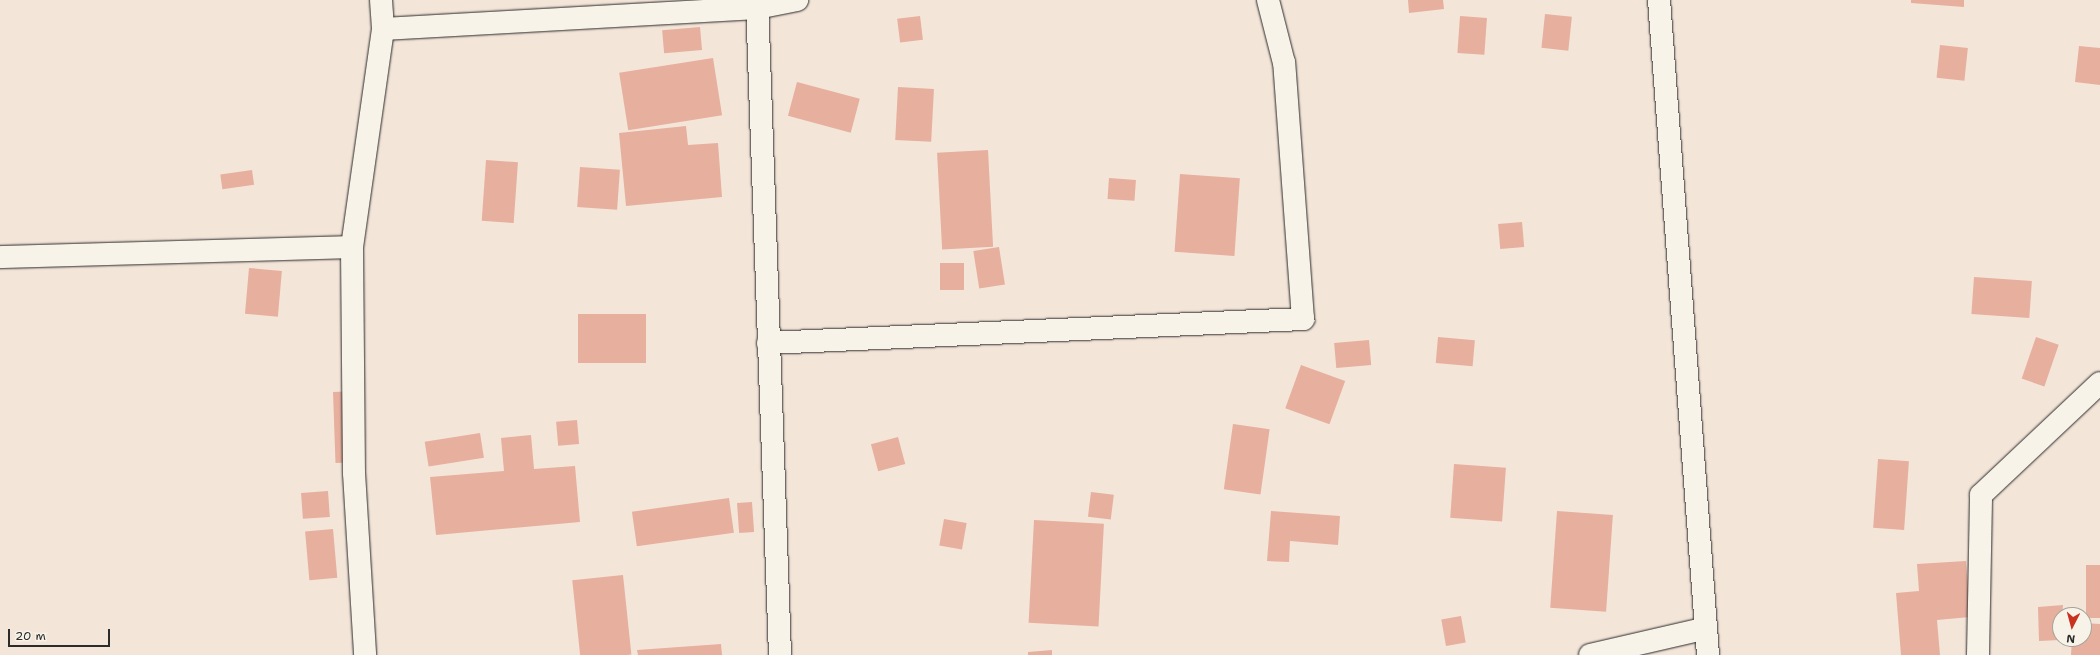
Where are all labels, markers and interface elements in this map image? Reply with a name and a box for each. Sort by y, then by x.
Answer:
north arrow [2052,607,2092,647]
scale bar [10,621,112,647]
text: 20 m [15,628,46,644]
text: N [2066,631,2076,646]

